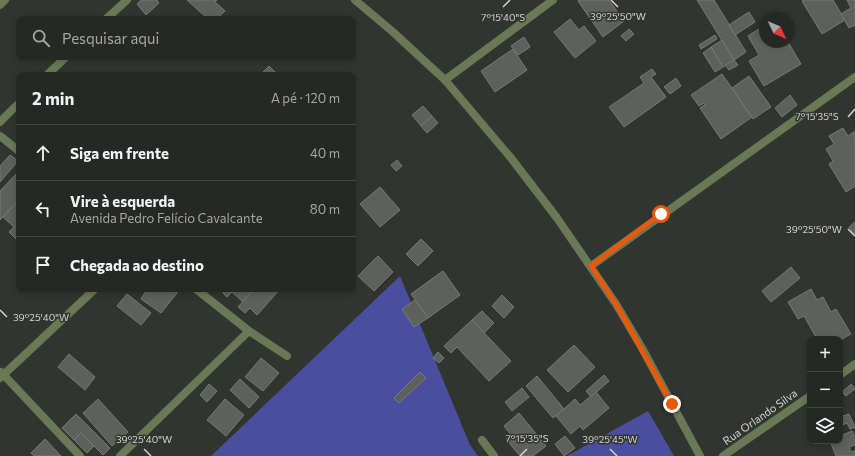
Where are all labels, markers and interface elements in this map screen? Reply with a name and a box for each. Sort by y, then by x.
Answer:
text: 39°25'50"W [590,10,646,22]
text: 7°15'40"S [481,11,525,23]
north arrow [759,12,795,48]
search box [16,16,356,60]
icon: search [30,27,52,49]
text: Pesquisar aqui [62,29,159,47]
text: 2 min [32,88,74,109]
text: A pé · 120 m [271,90,340,106]
text: 7°15'35"S [795,110,839,122]
icon: ahead [32,142,54,164]
text: Siga em frente [70,144,169,162]
text: 40 m [310,145,340,161]
text: Vire à esquerda [70,192,175,210]
icon: left [32,198,54,220]
text: 80 m [310,201,340,217]
route start [652,205,670,223]
text: Avenida Pedro Felício Cavalcante [70,210,263,226]
text: 39°25'50"W [786,223,842,235]
icon: arrive [32,254,54,276]
text: Chegada ao destino [70,256,204,274]
text: 39°25'40"W [13,311,69,323]
map controls [807,336,843,444]
button: + [807,336,843,372]
button: − [807,372,843,408]
street label: Rua Orlando Silva [720,386,799,447]
route end [663,395,681,413]
button: layers [807,408,843,444]
text: 7°15'35"S [505,432,549,444]
text: 39°25'40"W [116,433,172,445]
text: 39°25'45"W [582,433,638,445]

